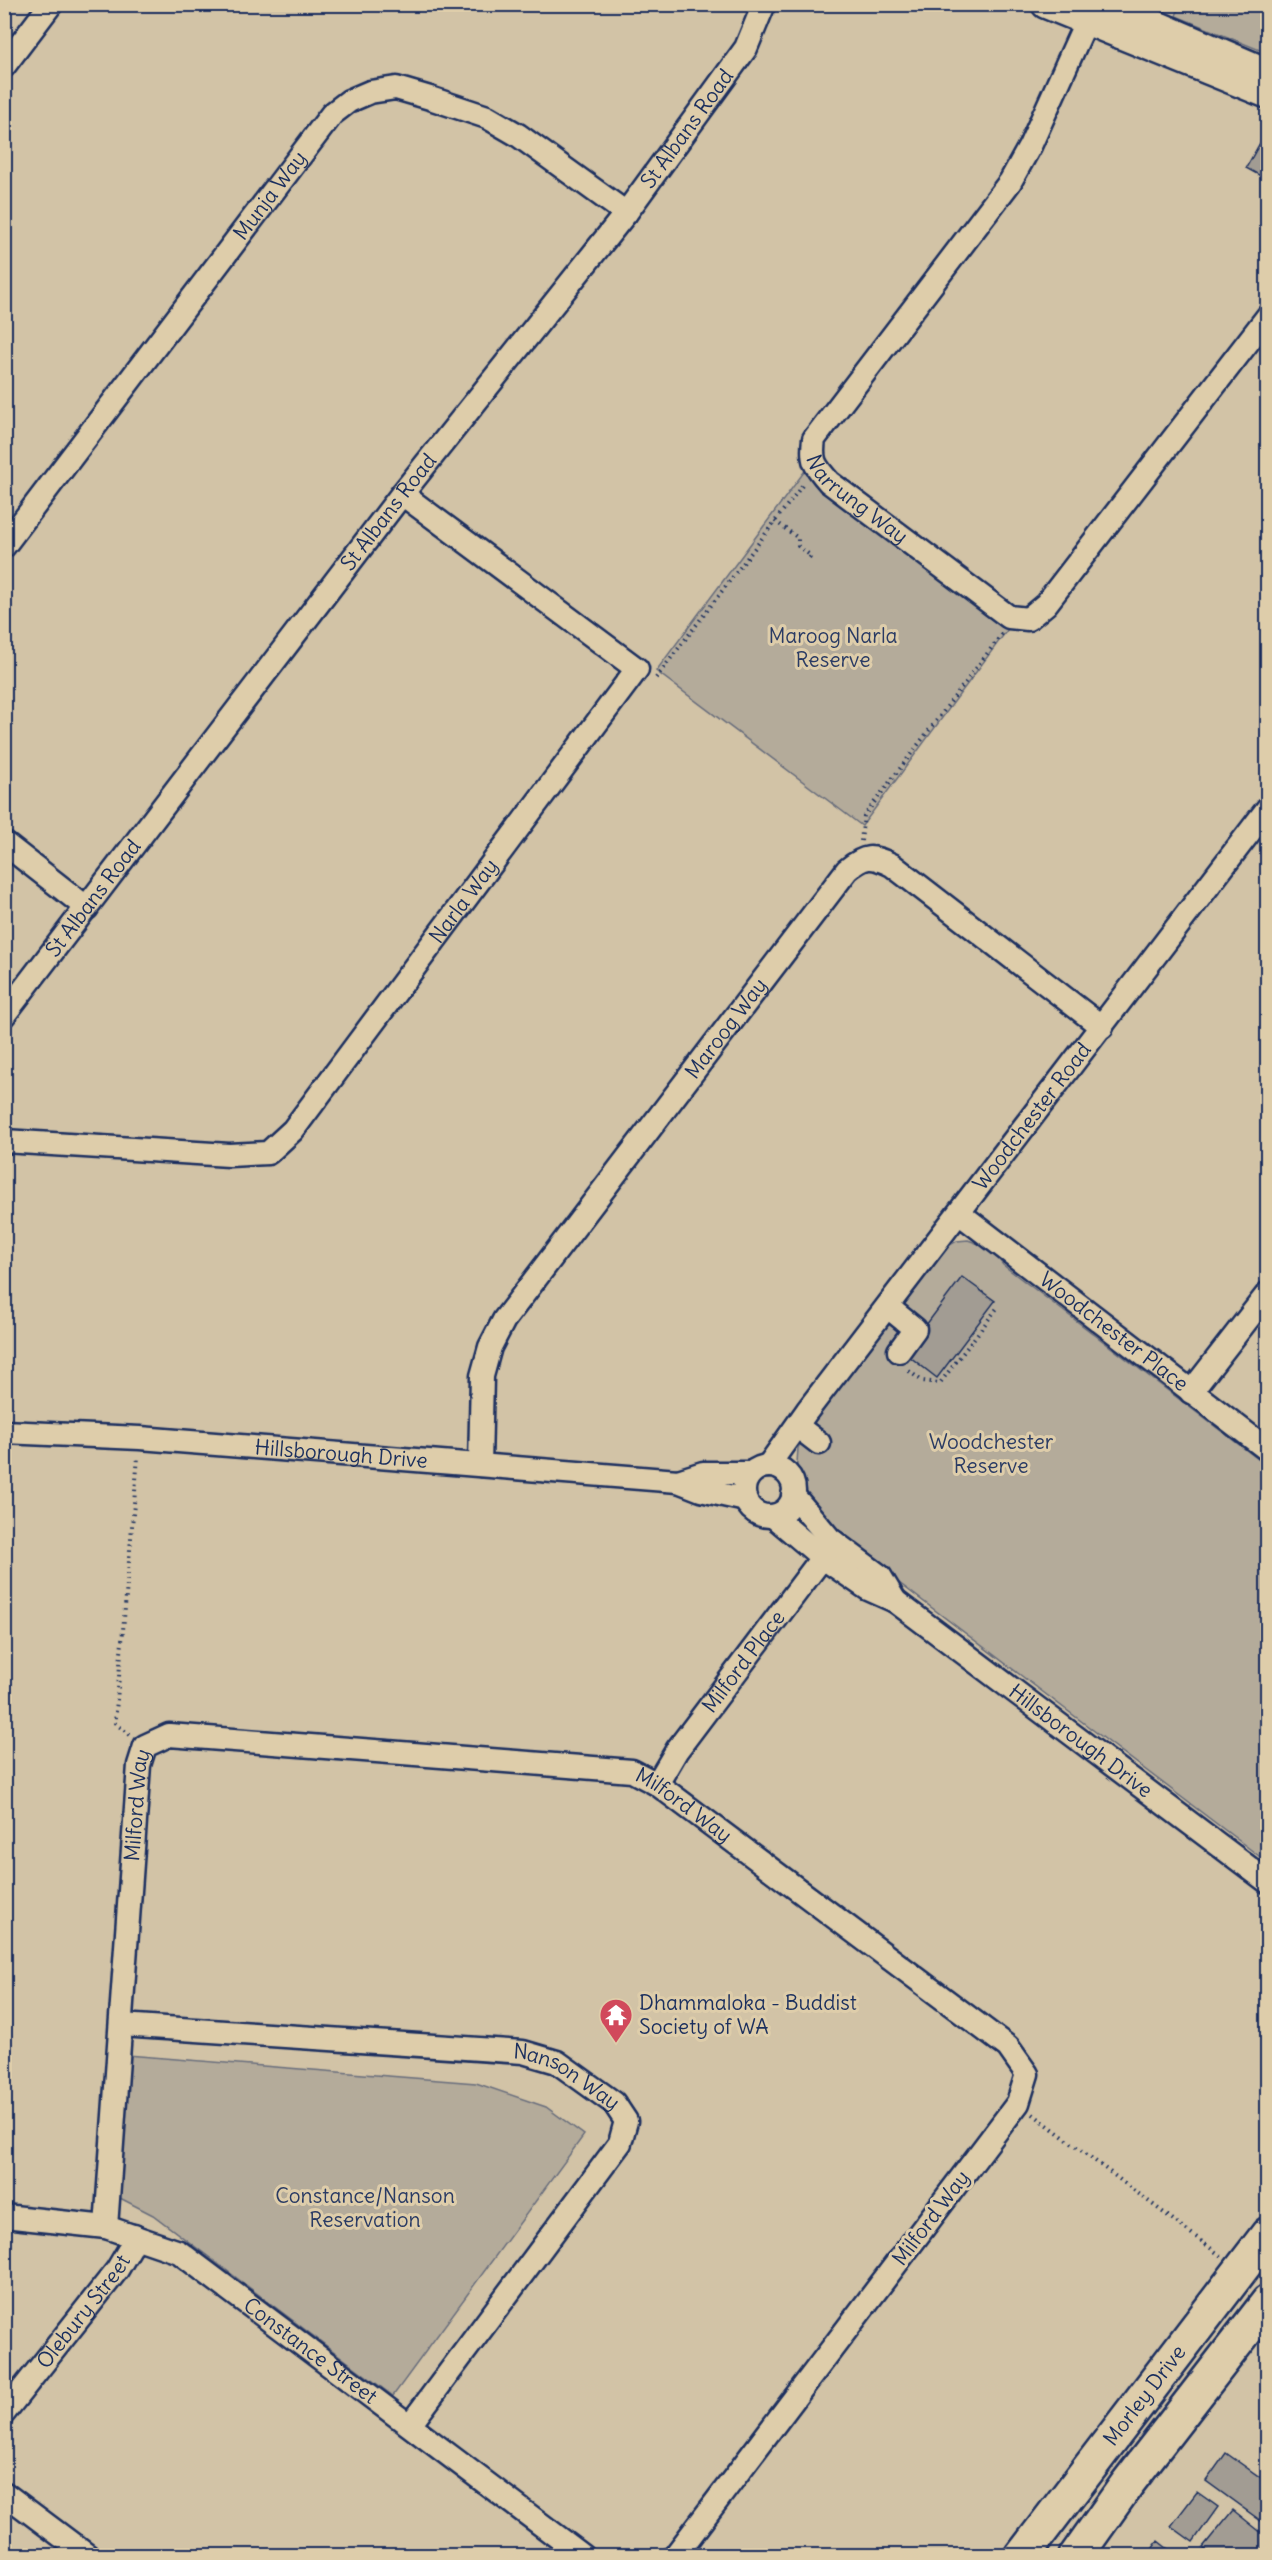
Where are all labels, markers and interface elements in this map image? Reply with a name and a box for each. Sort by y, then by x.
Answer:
street label: St Albans Road [634,64,739,194]
street label: Munja Way [227,145,312,245]
street label: St Albans Road [334,448,442,576]
street label: Narrung Way [800,451,914,550]
park label: Maroog Narla Reserve [768,622,898,673]
street label: St Albans Road [39,834,146,962]
street label: Narla Way [423,853,504,949]
street label: Maroog Way [679,972,773,1084]
street label: Woodchester Road [967,1037,1097,1196]
street label: Woodchester Place [1034,1266,1194,1397]
park label: Woodchester Reserve [929,1428,1054,1479]
street label: Hillsborough Drive [254,1433,429,1474]
street label: Milford Place [696,1605,791,1718]
street label: Hillsborough Drive [1004,1678,1158,1803]
street label: Milford Way [118,1745,156,1862]
street label: Milford Way [631,1761,738,1849]
place label: Dhammaloka - Buddist Society of WA [639,1989,857,2040]
temple icon: Dhammaloka - Buddist Society of WA [598,1997,634,2044]
street label: Nanson Way [513,2037,625,2116]
street label: Milford Way [886,2165,975,2271]
park label: Constance/Nanson Reservation [275,2182,455,2233]
street label: Olebury Street [30,2249,136,2374]
street label: Constance Street [238,2291,383,2410]
street label: Morley Drive [1097,2339,1191,2451]

